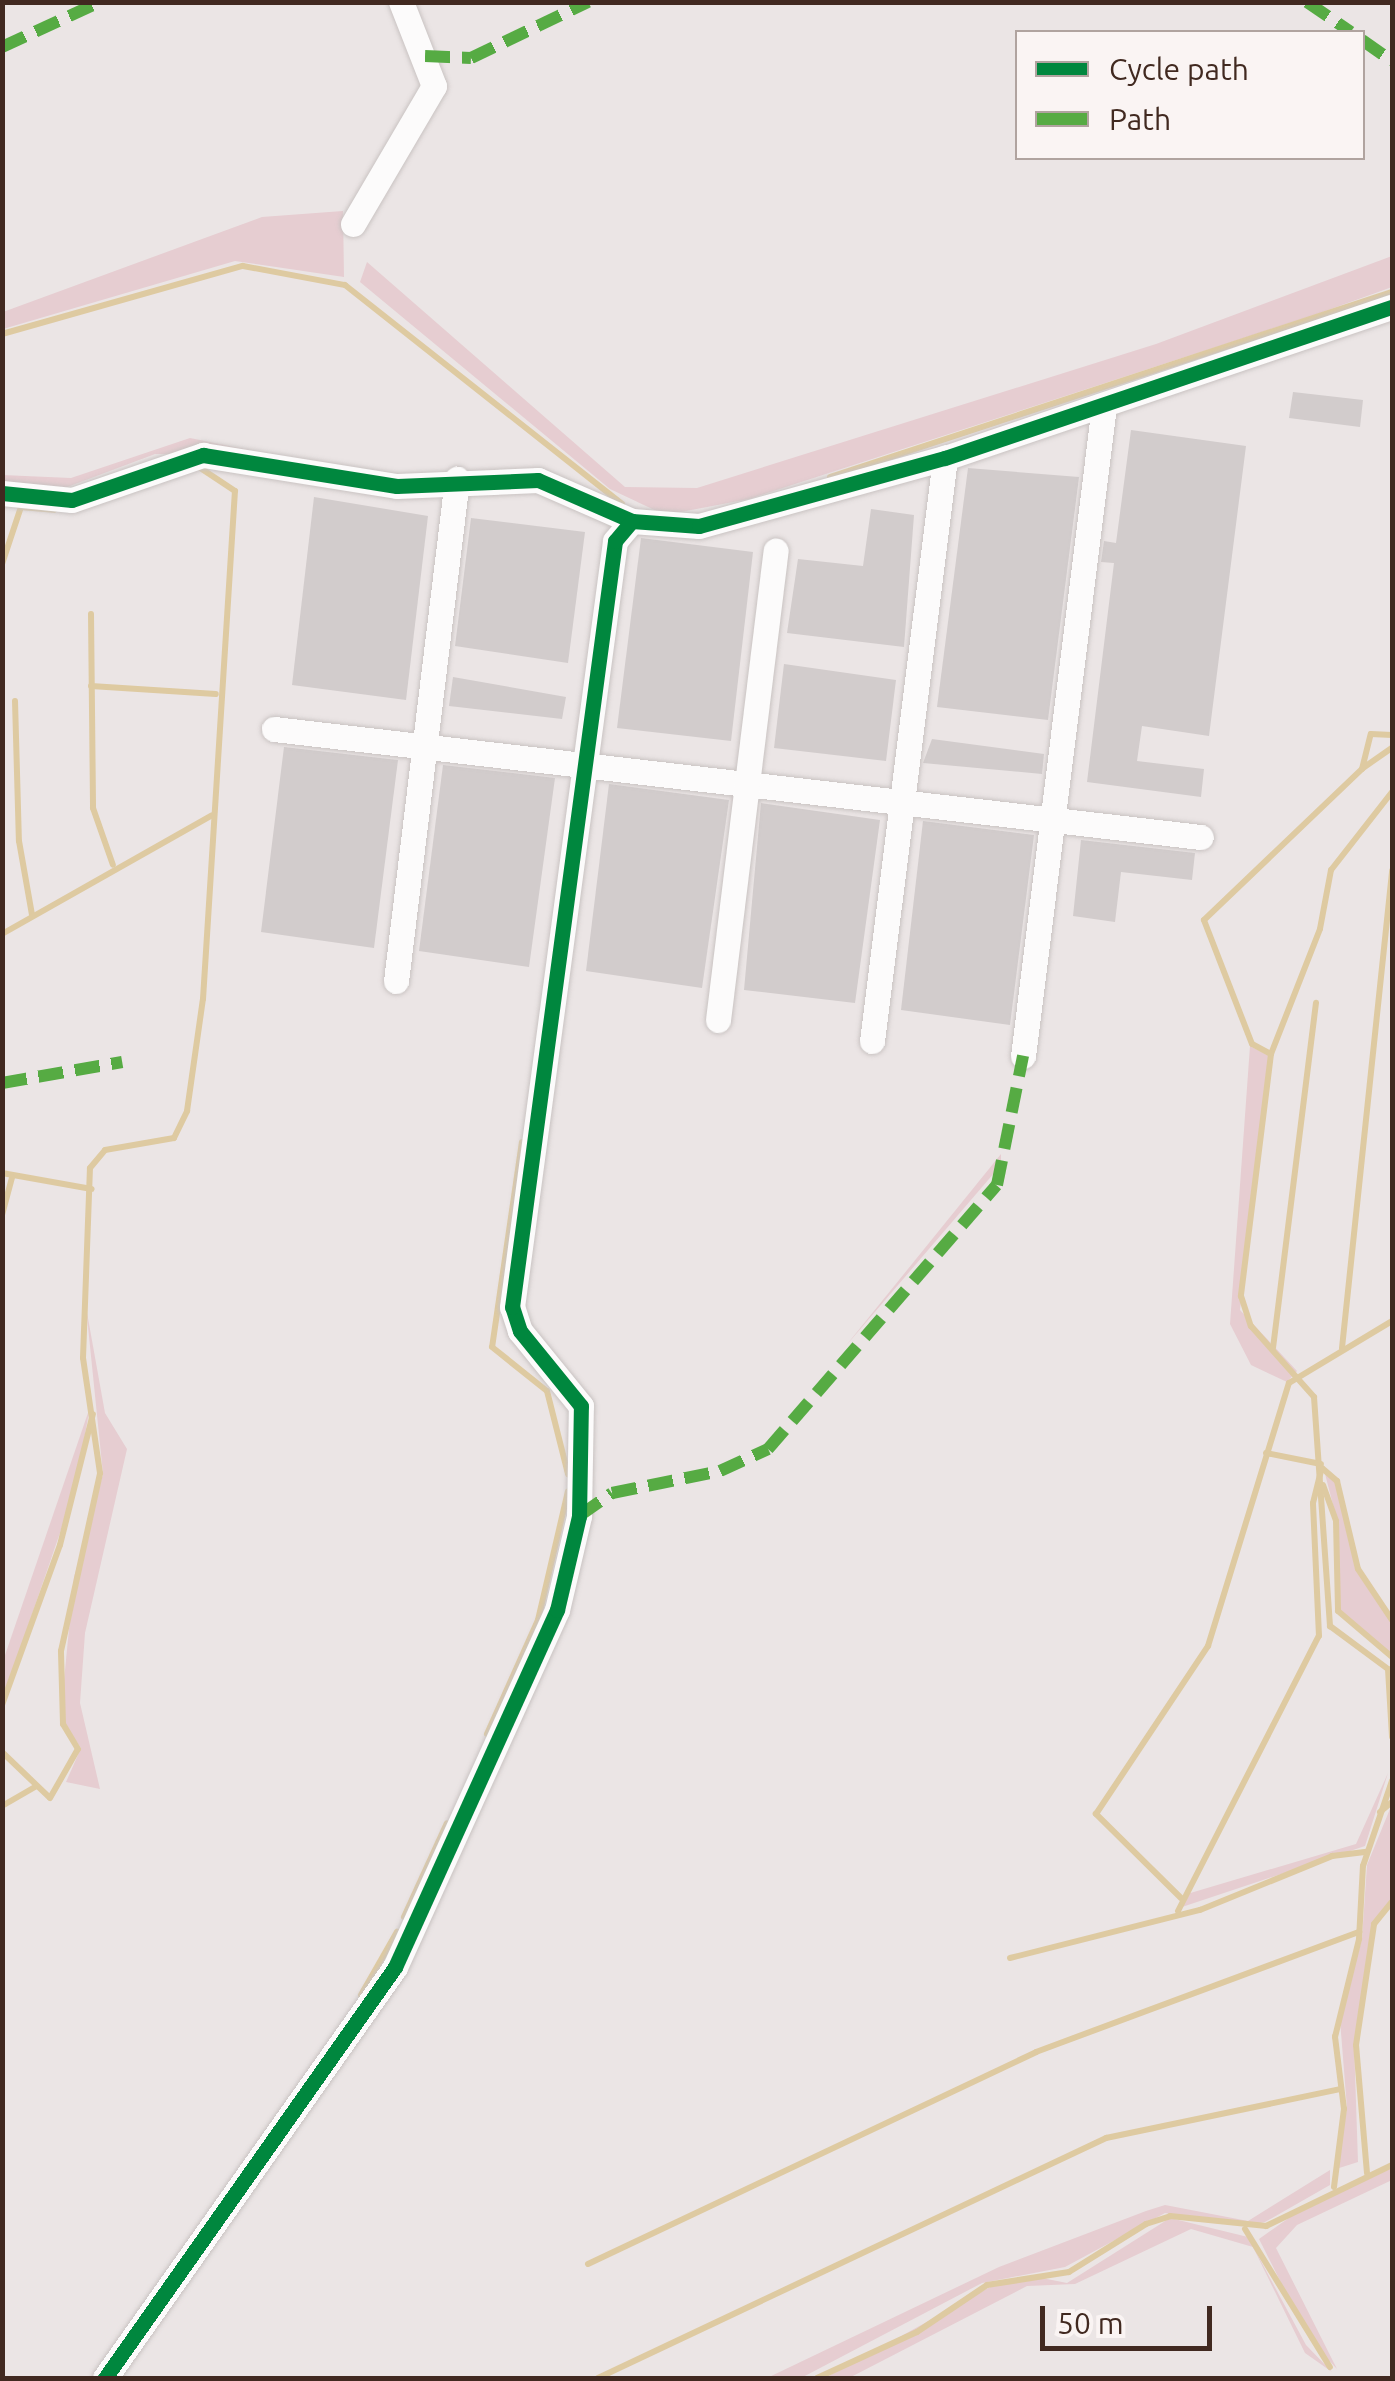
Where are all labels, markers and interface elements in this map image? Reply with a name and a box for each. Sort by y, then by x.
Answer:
legend [1015,30,1365,160]
text: Cycle path [1109,52,1249,86]
text: Path [1109,102,1171,136]
scale bar [1045,2286,1218,2348]
text: 50 m [1057,2306,1124,2340]

